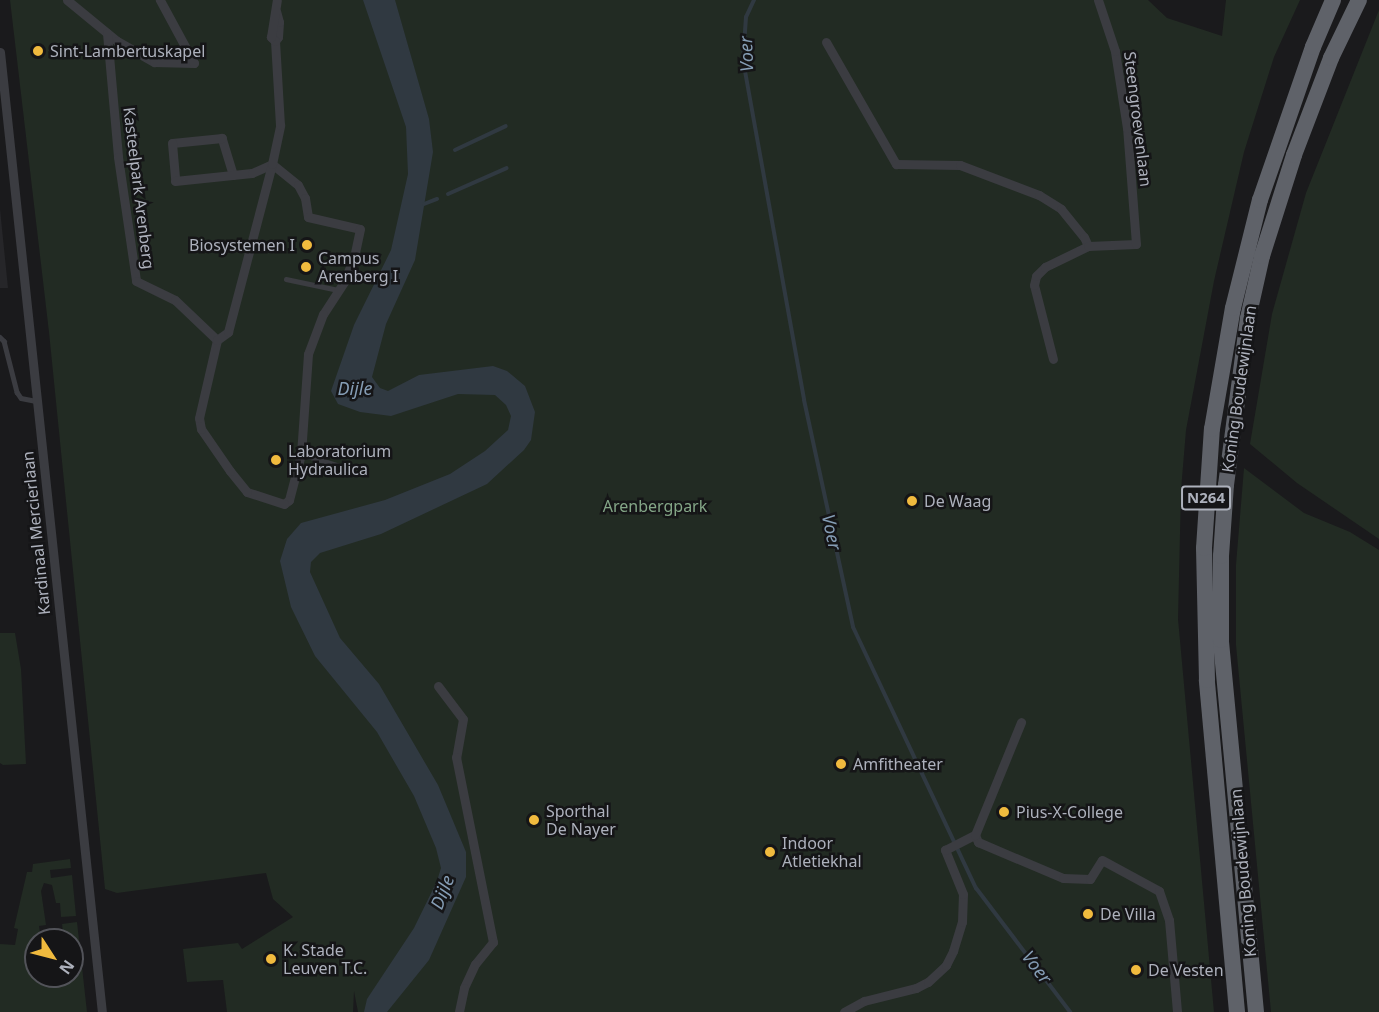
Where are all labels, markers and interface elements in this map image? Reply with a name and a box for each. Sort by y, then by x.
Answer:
water label: Voer [735,36,757,72]
place label: Sint-Lambertuskapel [50,41,205,61]
marker: Sint-Lambertuskapel [31,44,45,58]
street label: Steengroevenlaan [1120,50,1156,188]
street label: Kasteelpark Arenberg [120,106,158,270]
place label: Biosystemen I [189,235,295,255]
marker: Biosystemen I [300,238,314,252]
place label: Campus Arenberg I [318,248,398,286]
marker: Campus Arenberg I [299,260,313,274]
street label: Koning Boudewijnlaan [1218,304,1260,474]
water label: Dijle [338,377,372,399]
place label: Laboratorium Hydraulica [288,441,391,479]
street label: Kardinaal Mercierlaan [18,450,54,616]
marker: Laboratorium Hydraulica [269,453,283,467]
road number: N264 [1180,486,1232,510]
place label: De Waag [924,491,991,511]
marker: De Waag [905,494,919,508]
park label: Arenbergpark [603,496,707,516]
water label: Voer [818,512,846,552]
place label: Amfitheater [853,754,943,774]
marker: Amfitheater [834,757,848,771]
street label: Koning Boudewijnlaan [1226,788,1260,958]
place label: Sporthal De Nayer [546,801,616,839]
place label: Pius-X-College [1016,802,1123,822]
marker: Pius-X-College [997,805,1011,819]
marker: Sporthal De Nayer [527,813,541,827]
place label: Indoor Atletiekhal [782,833,862,871]
marker: Indoor Atletiekhal [763,845,777,859]
water label: Dijle [425,872,459,912]
place label: De Villa [1100,904,1156,924]
marker: De Villa [1081,907,1095,921]
north arrow [24,928,84,988]
place label: K. Stade Leuven T.C. [283,940,367,978]
water label: Voer [1018,946,1056,988]
marker: K. Stade Leuven T.C. [264,952,278,966]
text: N [54,956,80,979]
place label: De Vesten [1148,960,1224,980]
marker: De Vesten [1129,963,1143,977]

